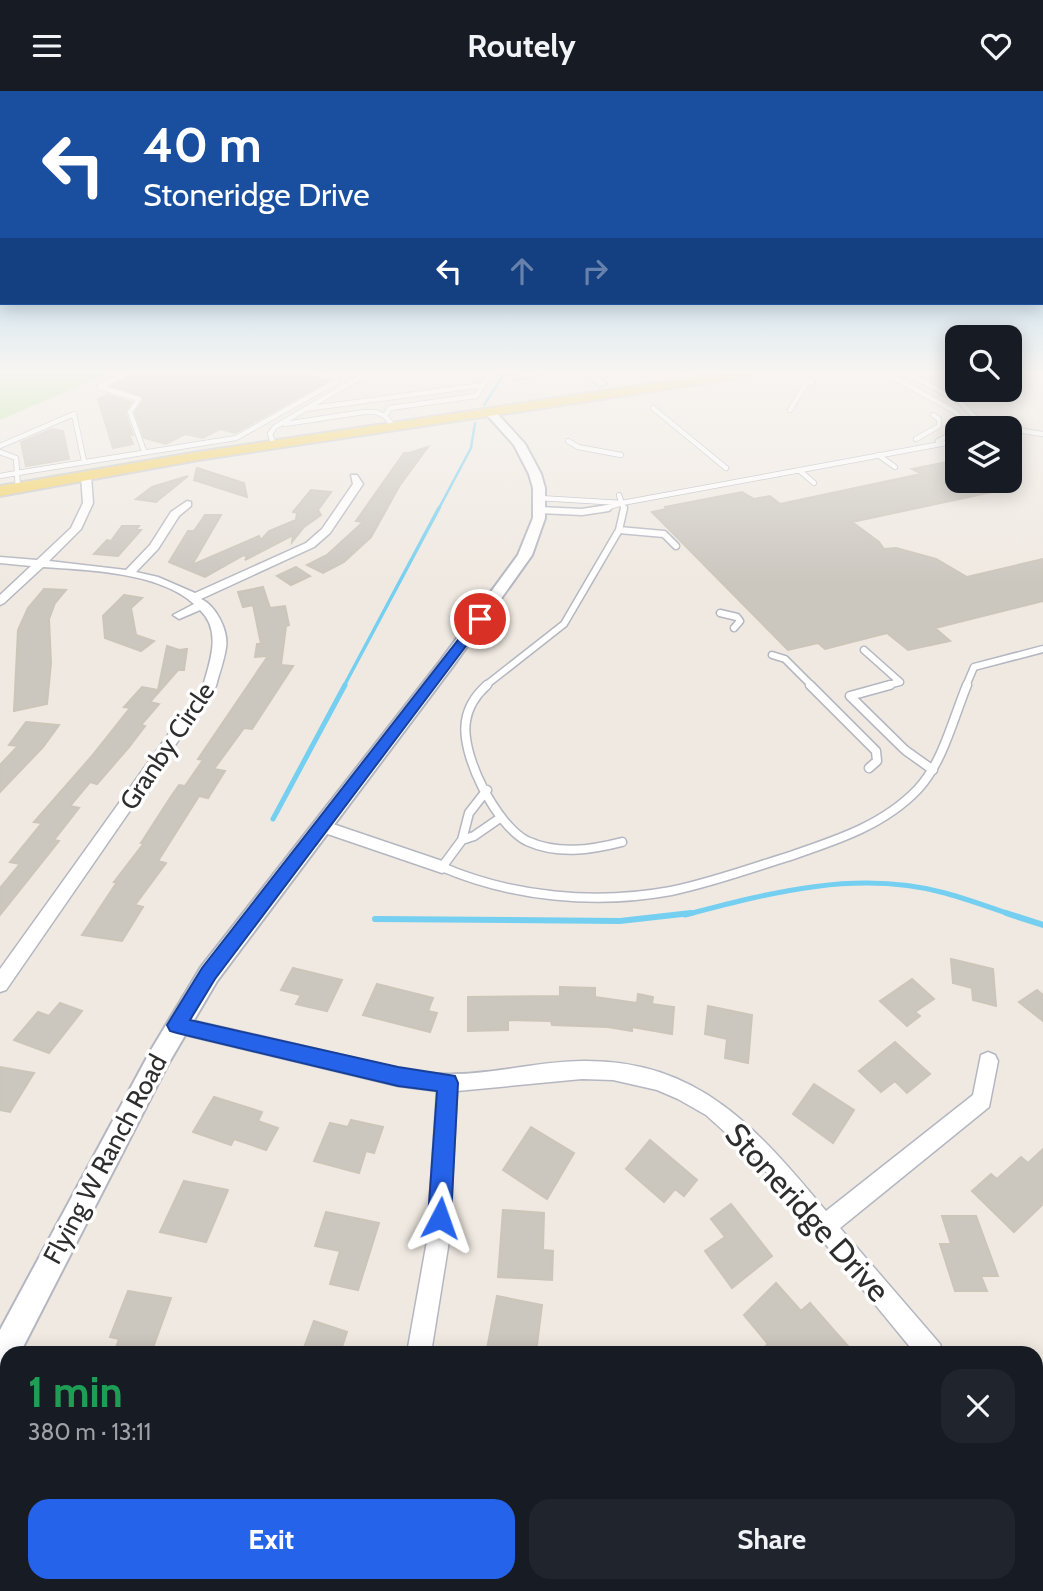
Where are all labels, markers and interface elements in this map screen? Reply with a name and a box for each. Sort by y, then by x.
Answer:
text: Routely [467,26,576,65]
icon: menu [28,27,66,65]
icon: heart [977,27,1015,65]
text: 40 m [143,115,262,174]
icon: left [28,119,119,210]
text: Stoneridge Drive [143,175,370,214]
icon: left [430,252,468,290]
icon: ahead [503,252,541,290]
icon: right [576,252,614,290]
map controls [945,325,1022,493]
button: search [945,325,1022,402]
button: layers [945,416,1022,493]
pin [450,589,510,649]
icon: arrive [461,600,499,638]
street label: Granby Circle [113,676,221,816]
street label: Flying W Ranch Road [36,1049,174,1269]
street label: Stoneridge Drive [718,1115,898,1309]
position arrow [403,1181,477,1255]
text: 1 min [28,1366,123,1418]
button: close [941,1369,1015,1443]
text: 380 m · 13:11 [28,1418,151,1446]
button: Exit [28,1499,515,1579]
button: Share [529,1499,1015,1579]

